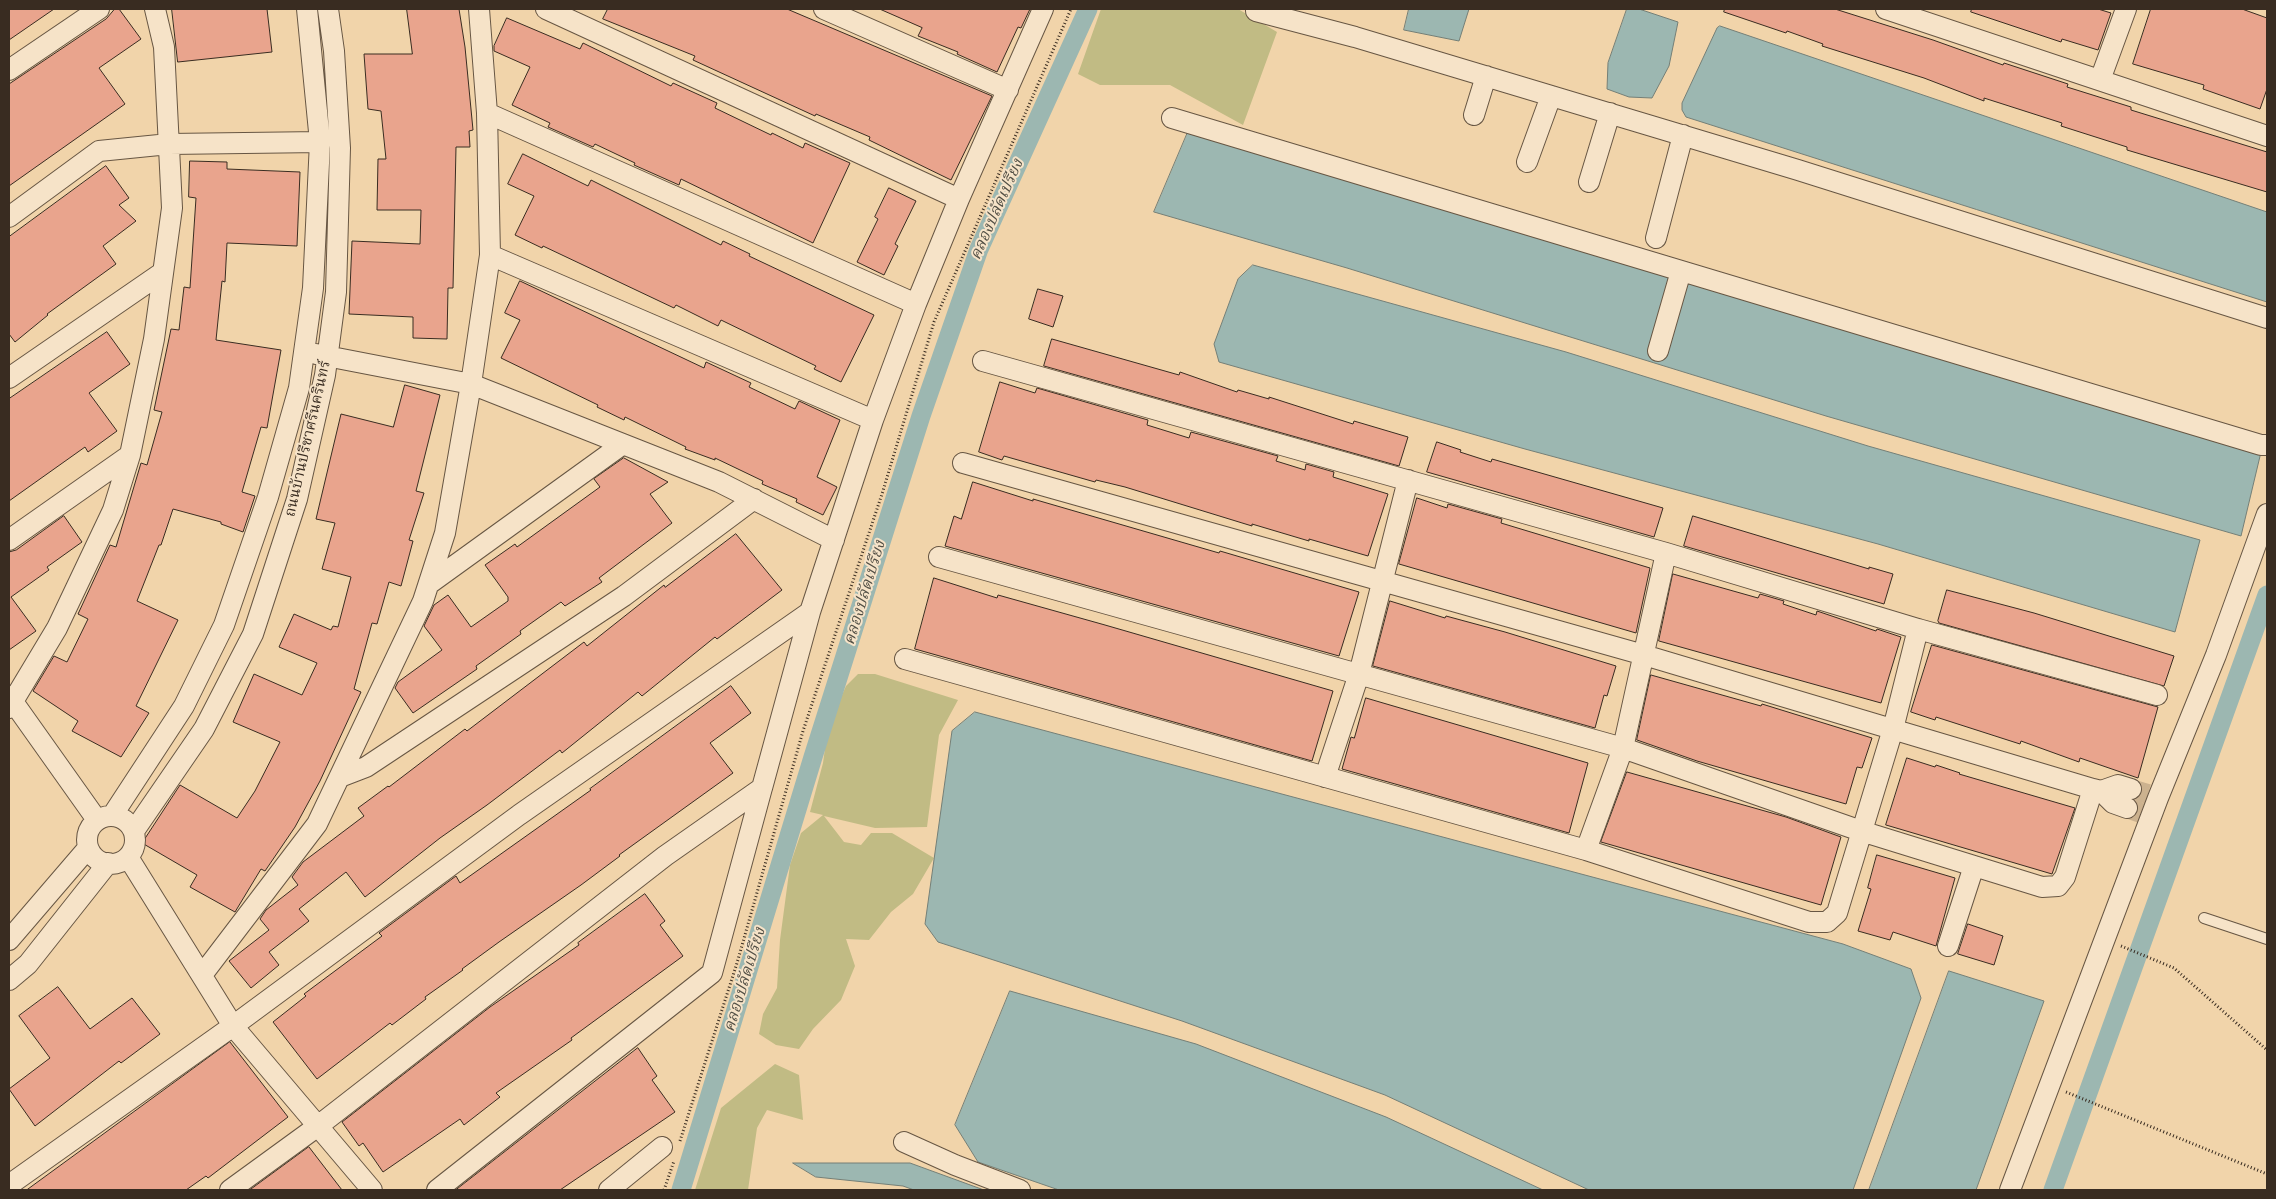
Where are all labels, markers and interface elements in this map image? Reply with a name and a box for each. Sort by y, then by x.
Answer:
water label: คลองปลัดเปรียง [967,157,1029,263]
street label: ถนนบ้านปรีชาศรีนครินทร์ [282,359,336,519]
water label: คลองปลัดเปรียง [841,538,891,648]
water label: คลองปลัดเปรียง [721,925,771,1035]

